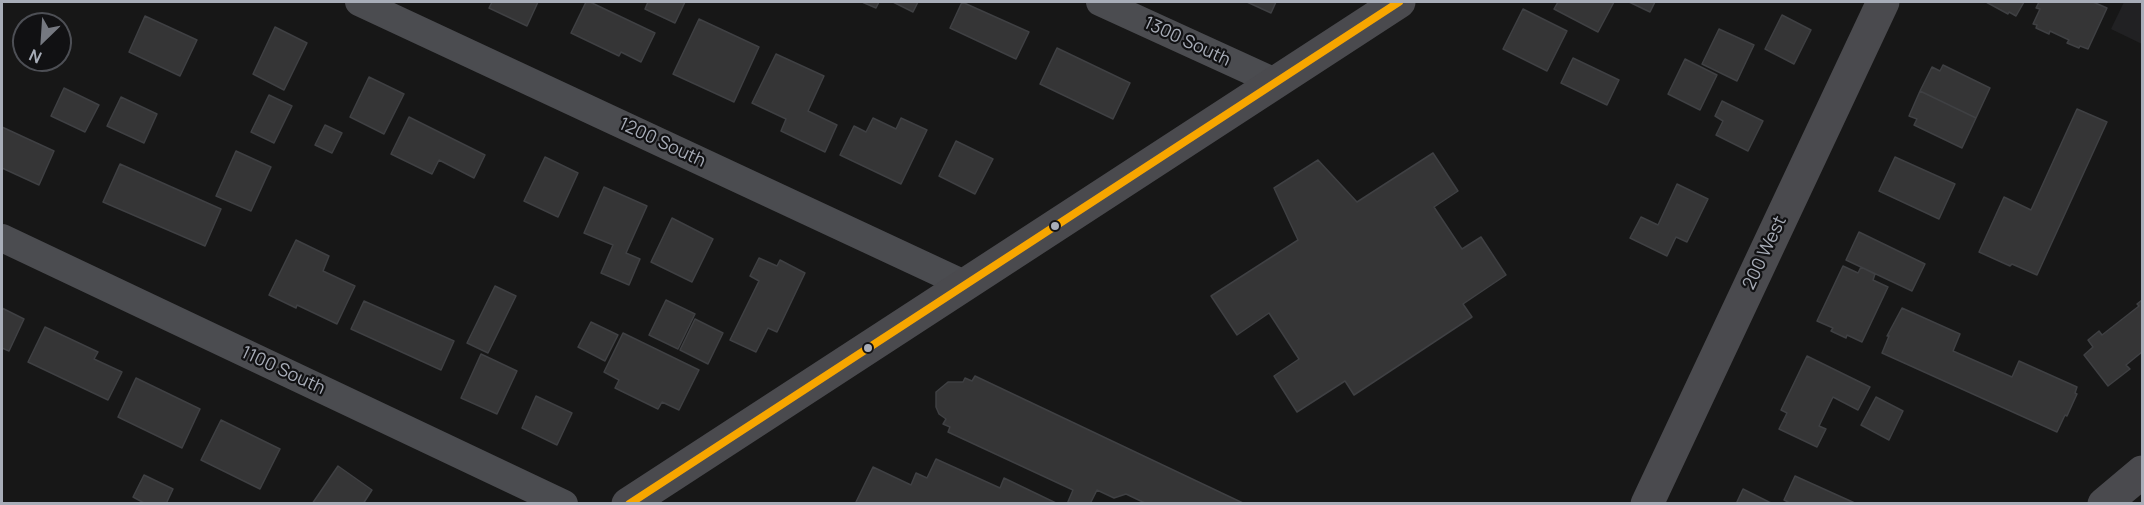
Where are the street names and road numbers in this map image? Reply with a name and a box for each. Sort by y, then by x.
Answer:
street label: 1300 South [1140,13,1234,71]
street label: 1200 South [615,114,709,172]
street label: 200 West [1739,213,1791,293]
street label: 1100 South [238,342,328,400]

